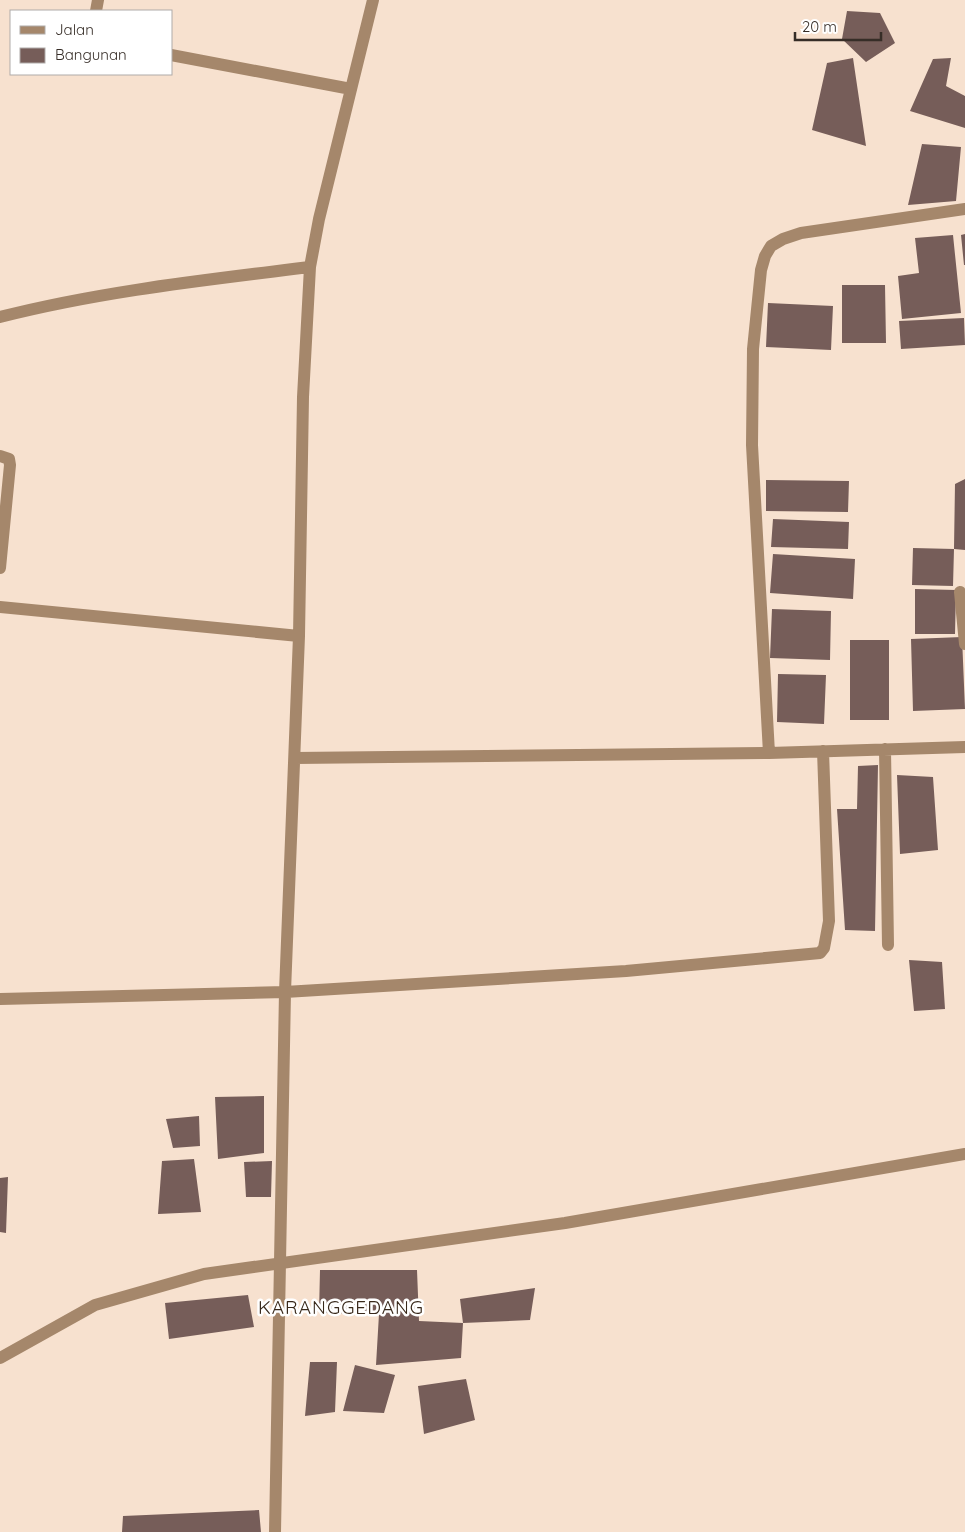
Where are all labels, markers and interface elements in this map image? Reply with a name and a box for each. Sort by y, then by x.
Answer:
legend [10,10,172,75]
scale bar [795,10,881,42]
text: 20 m [802,17,837,36]
text: Jalan [55,20,94,39]
text: Bangunan [55,45,127,64]
district label: KARANGGEDANG [258,1295,424,1319]

